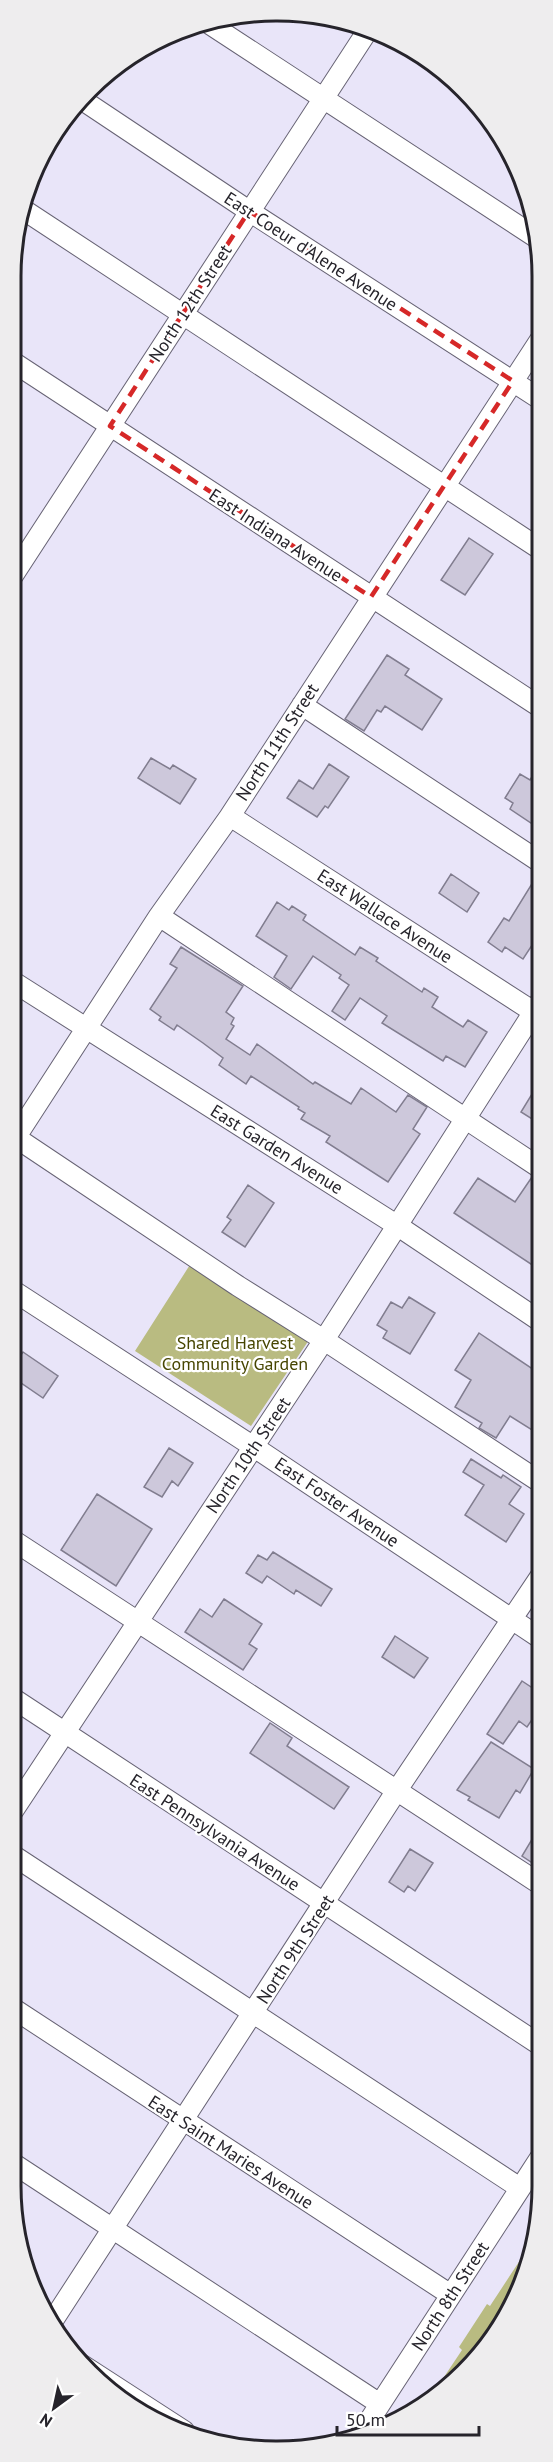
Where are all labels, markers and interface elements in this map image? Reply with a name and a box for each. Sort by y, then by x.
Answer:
street label: East Coeur d'Alene Avenue [220,186,402,316]
street label: North 12th Street [143,240,237,366]
street label: East Indiana Avenue [205,483,347,587]
street label: North 11th Street [230,679,324,805]
street label: East Wallace Avenue [313,864,457,968]
street label: East Garden Avenue [206,1099,348,1199]
park label: Shared Harvest Community Garden [162,1331,308,1375]
street label: North 10th Street [201,1392,295,1518]
street label: East Foster Avenue [270,1452,404,1552]
street label: East Pennsylvania Avenue [126,1768,304,1896]
street label: North 9th Street [251,1890,339,2008]
street label: East Saint Maries Avenue [144,2090,318,2214]
street label: North 8th Street [406,2237,494,2355]
north arrow [24,2378,84,2438]
scale bar [337,2399,480,2437]
text: 50 m [346,2408,385,2431]
text: N [36,2409,56,2432]

